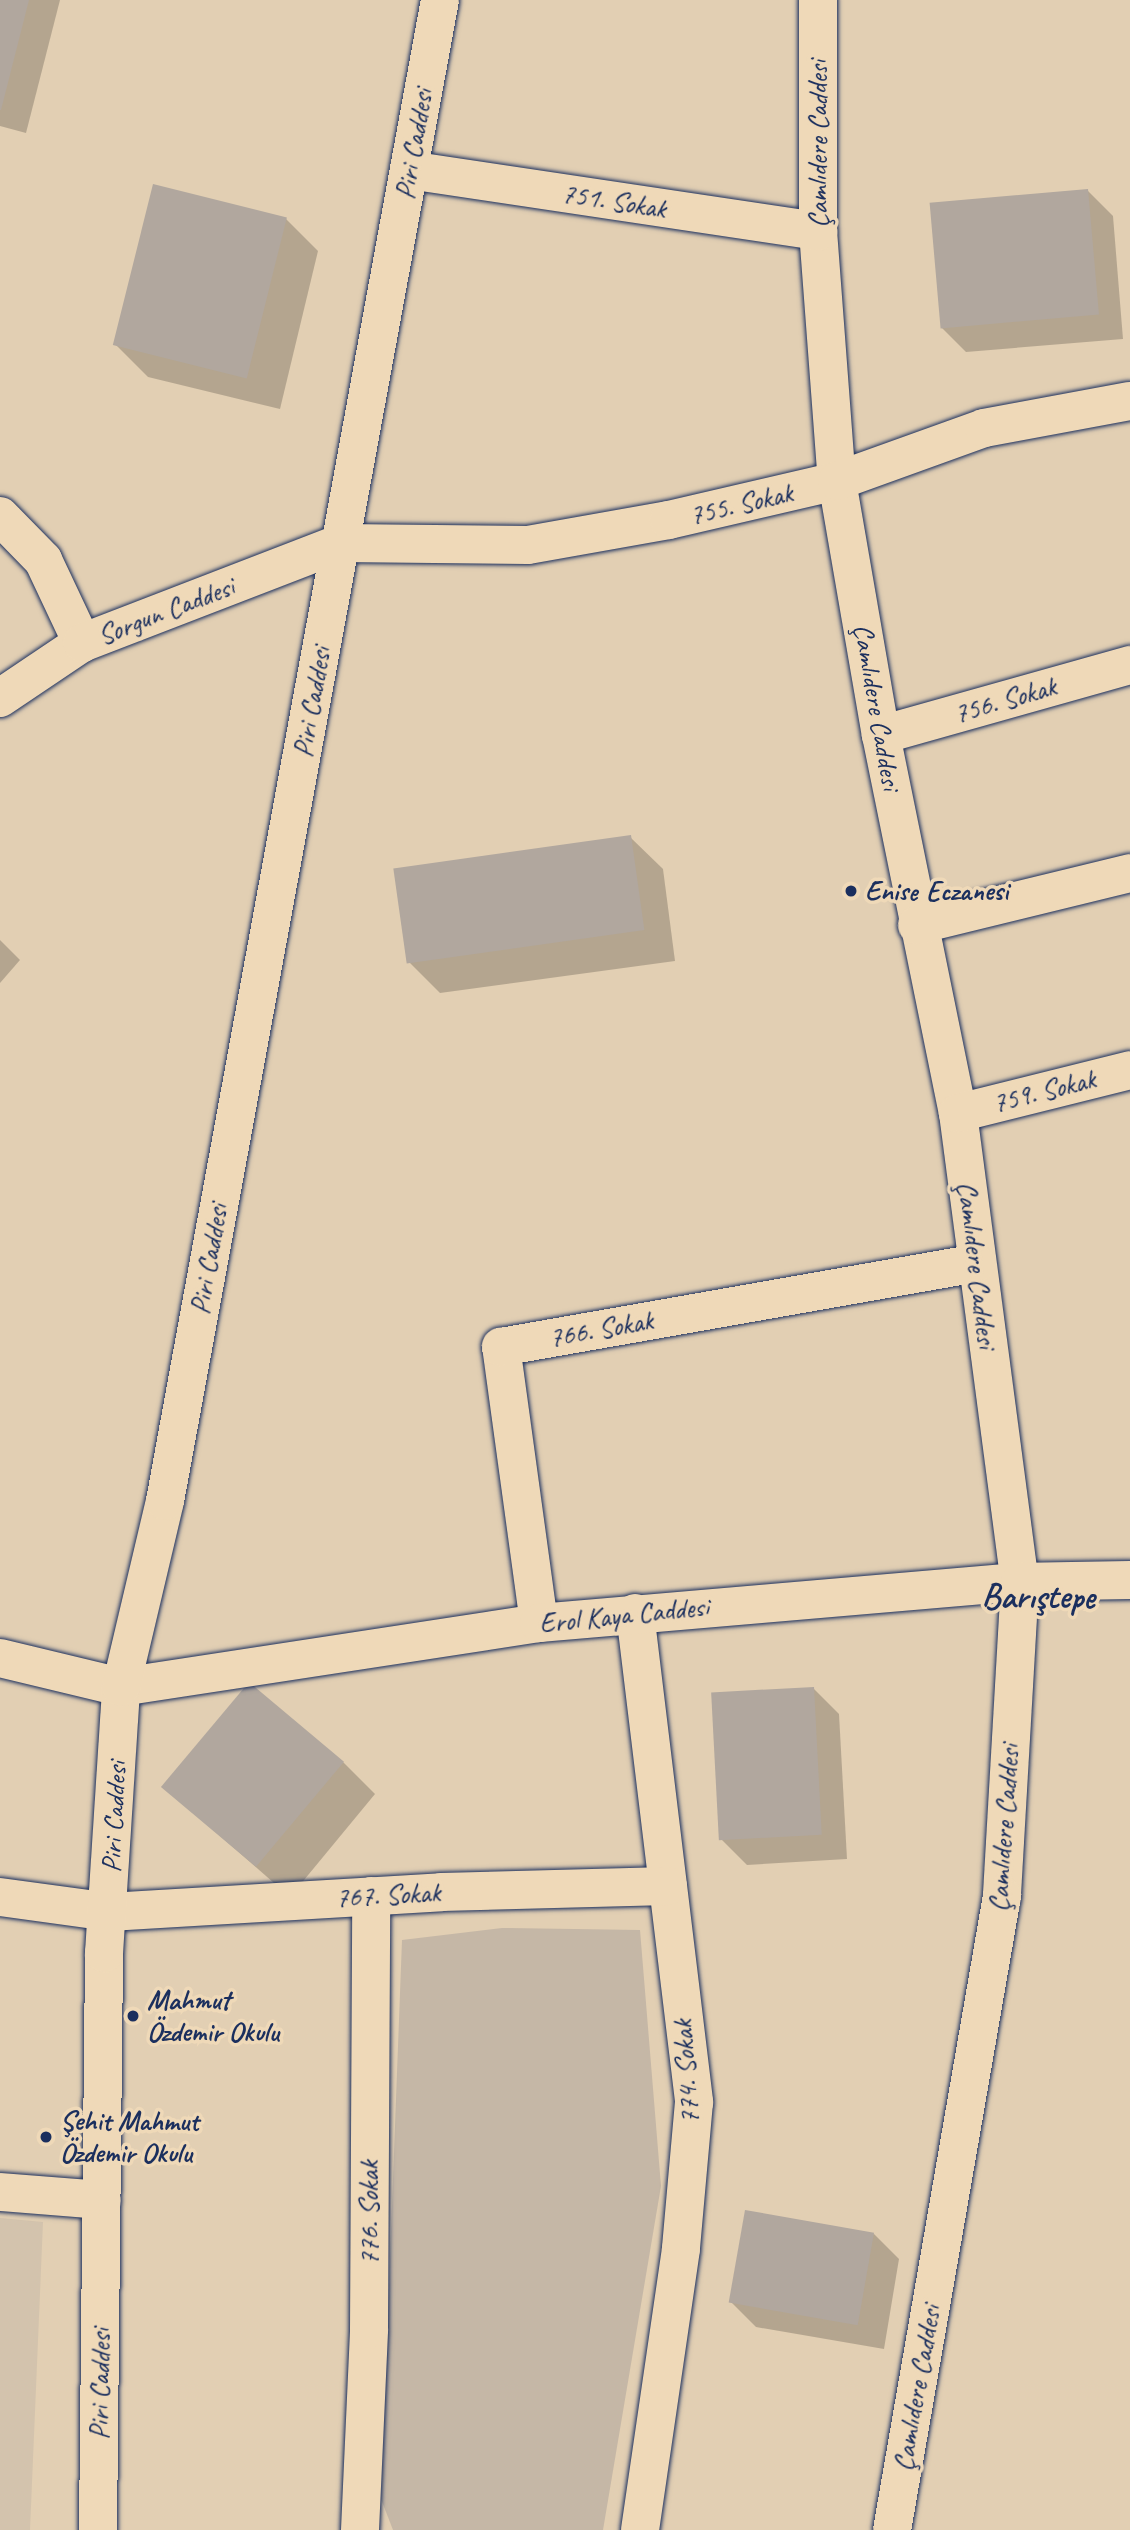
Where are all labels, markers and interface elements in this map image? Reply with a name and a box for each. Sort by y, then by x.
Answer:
street label: Çamlıdere Caddesi [801,60,835,228]
street label: Piri Caddesi [388,86,440,202]
street label: 751. Sokak [560,176,668,226]
street label: 755. Sokak [686,476,796,532]
street label: Sorgun Caddesi [93,569,239,653]
street label: Çamlıdere Caddesi [846,621,908,793]
street label: Piri Caddesi [286,644,338,760]
street label: 756. Sokak [950,669,1060,731]
place label: Enise Eczanesi [865,874,1008,908]
marker: Enise Eczanesi [843,883,859,899]
street label: 759. Sokak [989,1062,1099,1120]
street label: Çamlıdere Caddesi [950,1179,1004,1351]
street label: Piri Caddesi [183,1201,235,1317]
street label: 766. Sokak [546,1303,656,1355]
district label: Barıştepe [981,1576,1095,1618]
street label: Erol Kaya Caddesi [538,1589,710,1641]
street label: Çamlıdere Caddesi [981,1743,1027,1913]
street label: Piri Caddesi [94,1760,134,1874]
street label: 767. Sokak [335,1875,441,1915]
place label: Mahmut Özdemir Okulu [147,1983,279,2049]
marker: Mahmut Özdemir Okulu [125,2008,141,2024]
street label: 774. Sokak [666,2018,706,2126]
place label: Şehit Mahmut Özdemir Okulu [60,2104,201,2170]
marker: Şehit Mahmut Özdemir Okulu [38,2129,54,2145]
street label: 776. Sokak [352,2161,386,2265]
street label: Çamlıdere Caddesi [886,2302,948,2474]
street label: Piri Caddesi [82,2328,118,2440]

